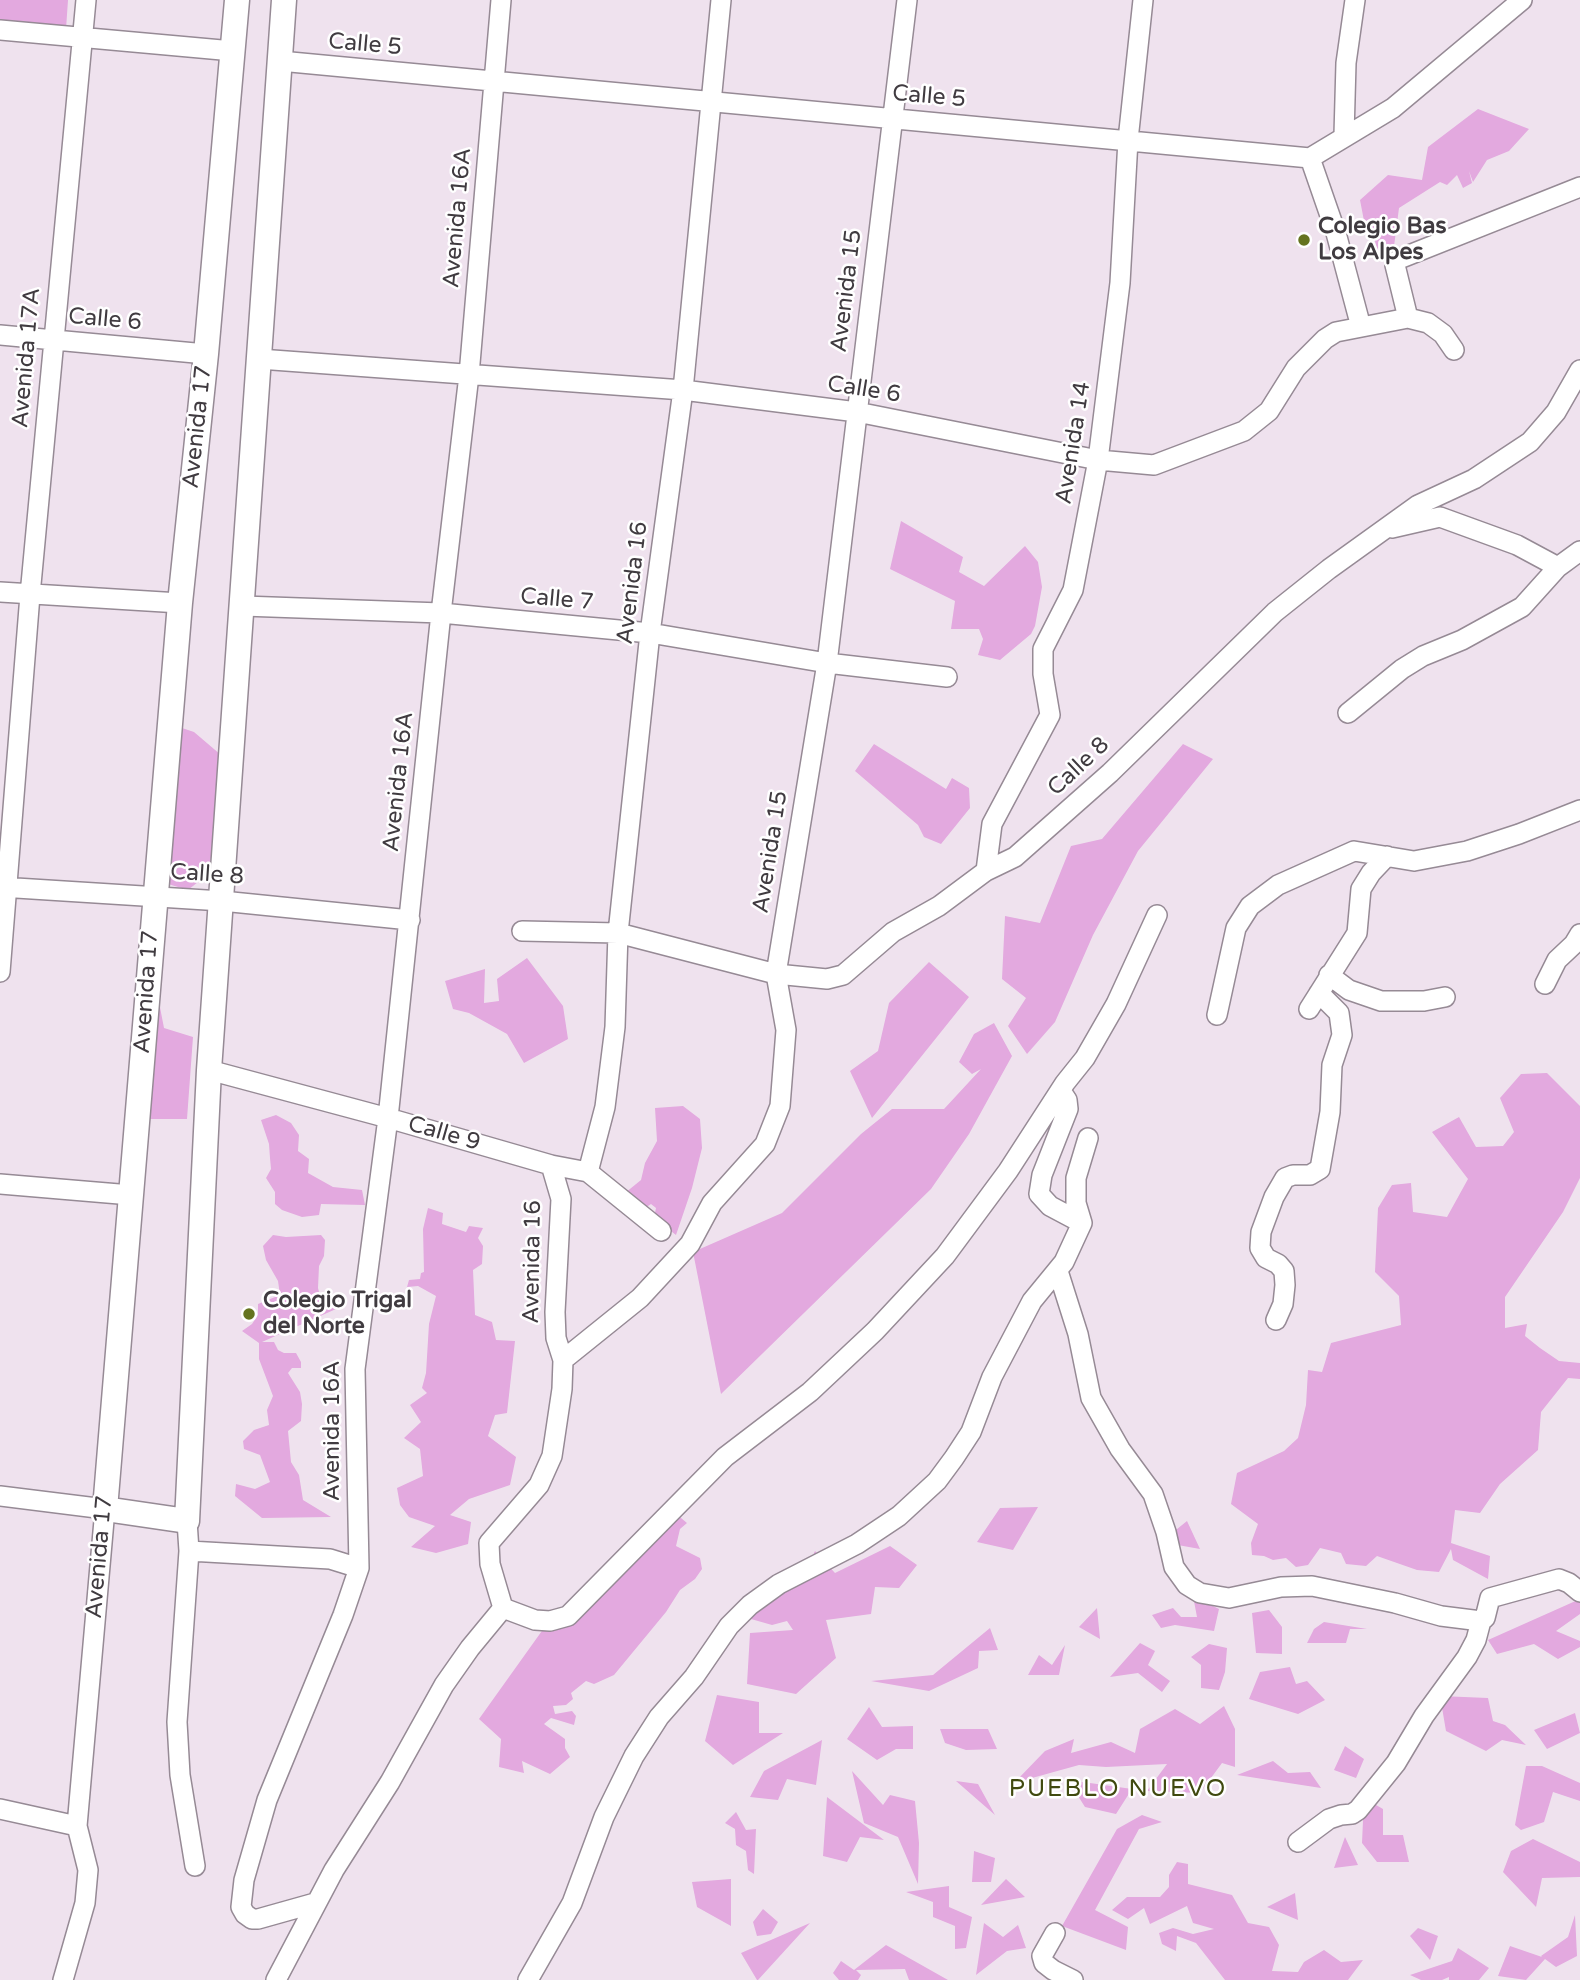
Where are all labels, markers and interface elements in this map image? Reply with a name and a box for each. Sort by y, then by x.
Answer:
street label: Calle 5 [327,28,403,62]
street label: Calle 5 [891,80,967,114]
street label: Avenida 16A [438,147,478,289]
place label: Colegio Bas Los Alpes [1318,213,1446,267]
street label: Avenida 15 [826,228,868,354]
marker: Colegio Bas Los Alpes [1296,232,1312,248]
street label: Avenida 17A [7,287,47,429]
street label: Calle 6 [67,303,143,337]
street label: Avenida 17 [178,364,218,490]
street label: Calle 6 [825,371,903,409]
street label: Avenida 14 [1051,380,1097,506]
street label: Avenida 16 [612,520,654,646]
street label: Calle 7 [519,583,595,617]
street label: Avenida 16A [378,711,420,853]
street label: Calle 8 [1043,732,1115,802]
street label: Avenida 15 [748,789,794,915]
street label: Calle 8 [169,859,245,891]
street label: Avenida 17 [129,929,165,1055]
street label: Calle 9 [405,1111,483,1157]
street label: Avenida 16 [518,1200,548,1324]
place label: Colegio Trigal del Norte [263,1287,412,1341]
marker: Colegio Trigal del Norte [241,1306,257,1322]
street label: Avenida 16A [319,1361,347,1501]
street label: Avenida 17 [81,1494,119,1620]
district label: PUEBLO NUEVO [1010,1776,1226,1804]

